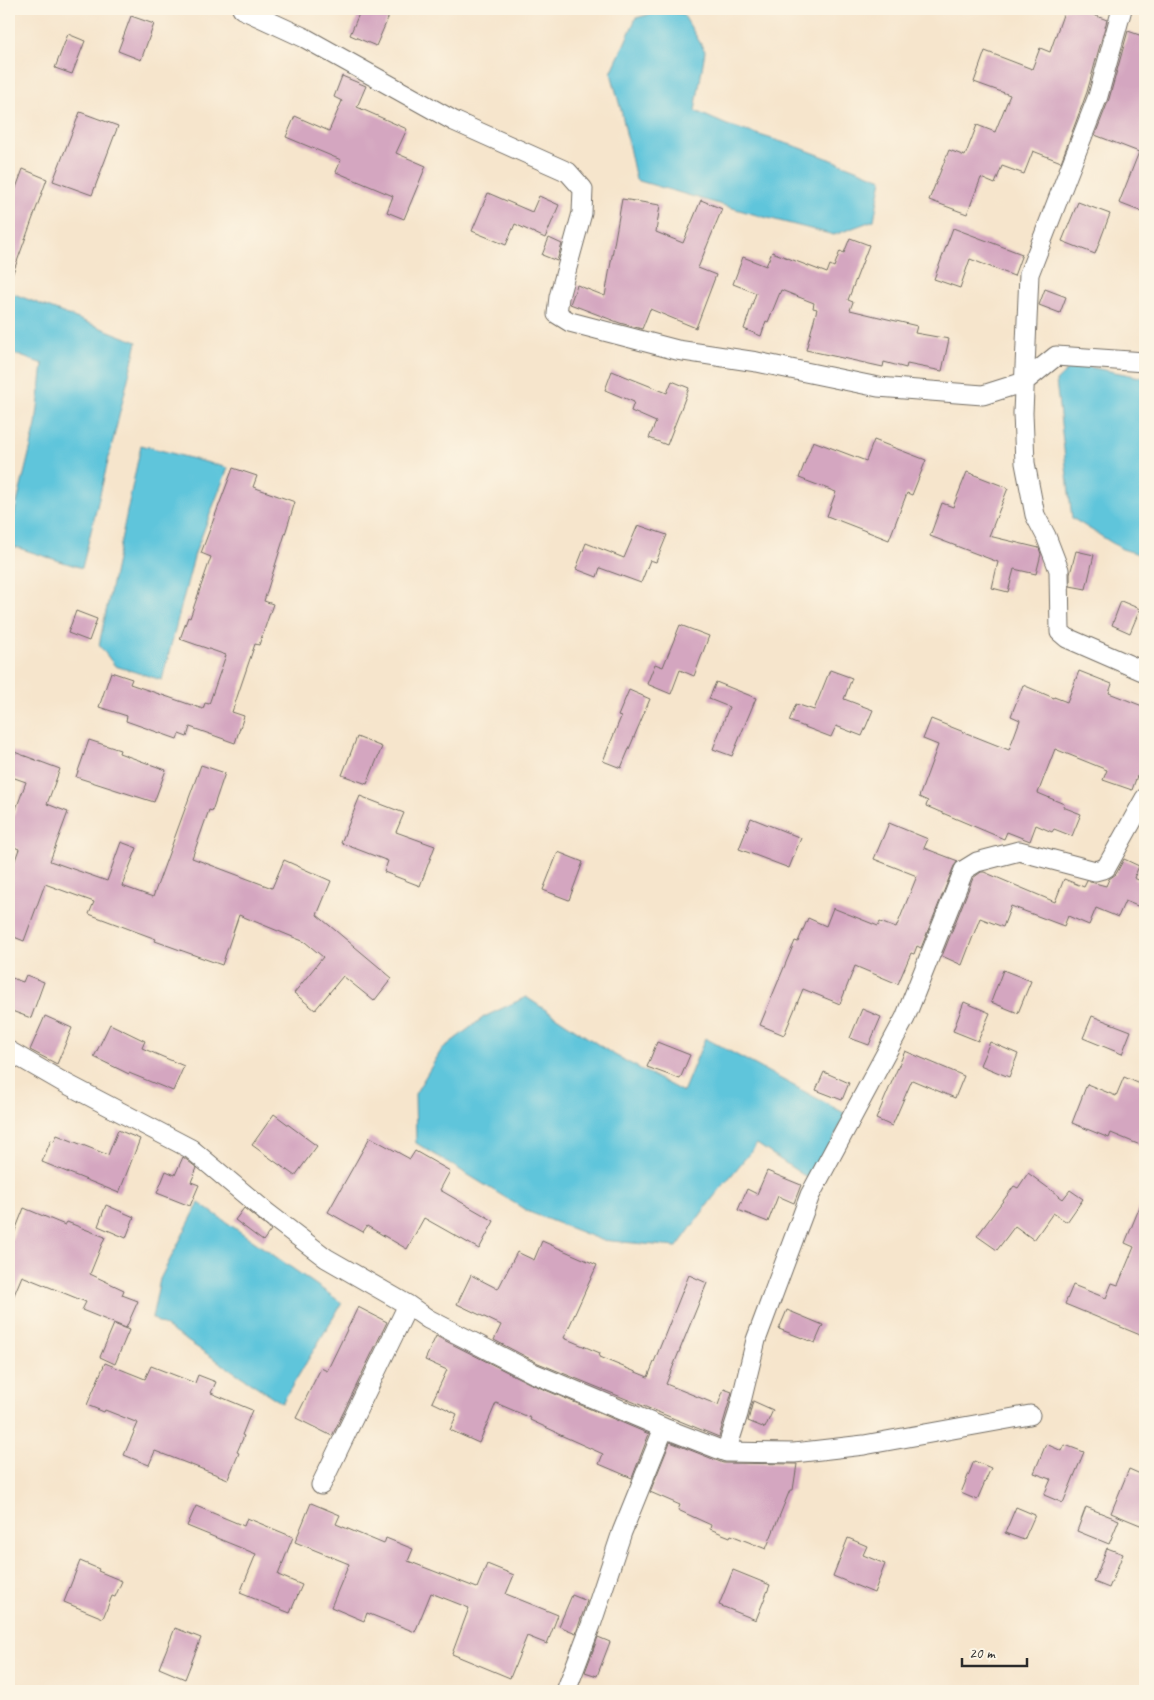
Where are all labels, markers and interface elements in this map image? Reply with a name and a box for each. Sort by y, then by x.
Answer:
scale bar [962,1635,1026,1667]
text: 20 m [969,1644,996,1663]

